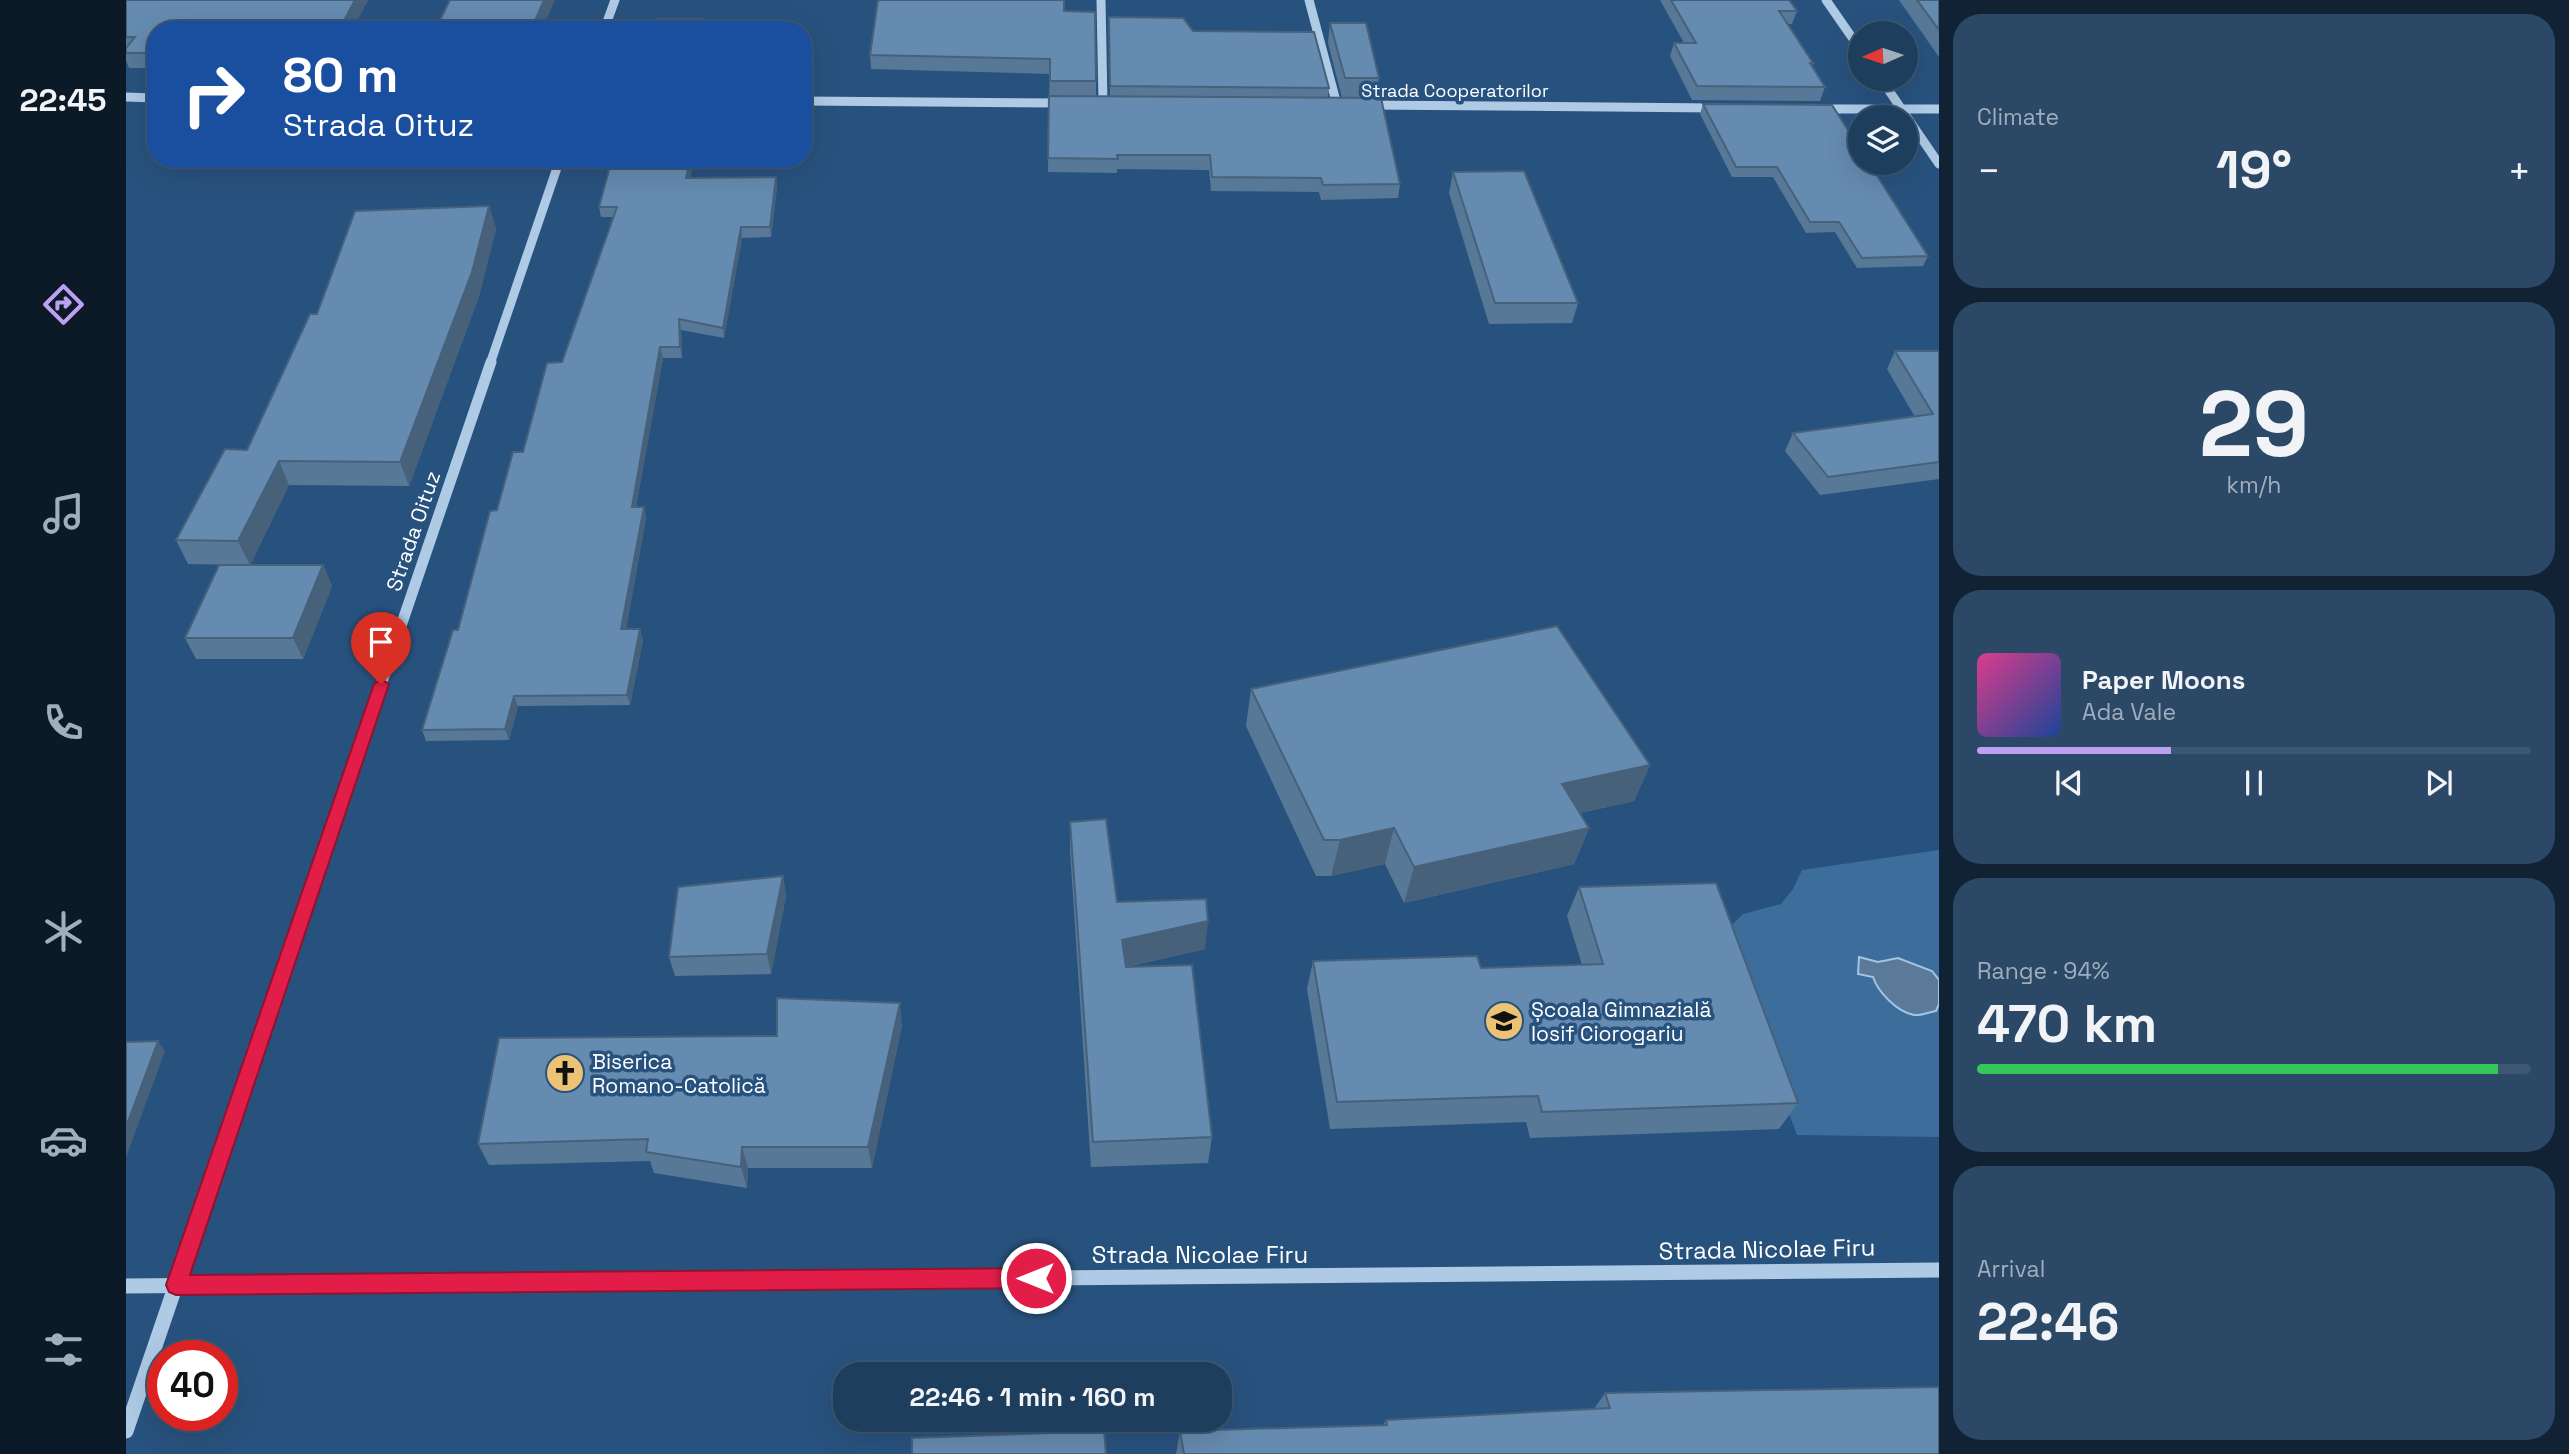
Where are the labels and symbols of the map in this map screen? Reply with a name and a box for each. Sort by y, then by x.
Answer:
north arrow [1848,21,1918,91]
street label: Strada Cooperatorilor [1361,79,1549,102]
street label: Strada Oituz [380,467,446,595]
pin [351,612,411,684]
place label: Școala Gimnazială Iosif Ciorogariu [1531,996,1712,1047]
school or university icon: Școala Gimnazială Iosif Ciorogariu [1483,1000,1525,1042]
place label: Biserica Romano-Catolică [592,1048,766,1099]
church icon: Biserica Romano-Catolică [544,1052,586,1094]
street label: Strada Nicolae Firu [1658,1232,1876,1266]
street label: Strada Nicolae Firu [1092,1239,1308,1270]
position arrow [999,1241,1073,1315]
speed limit sign: 40 [147,1340,238,1431]

